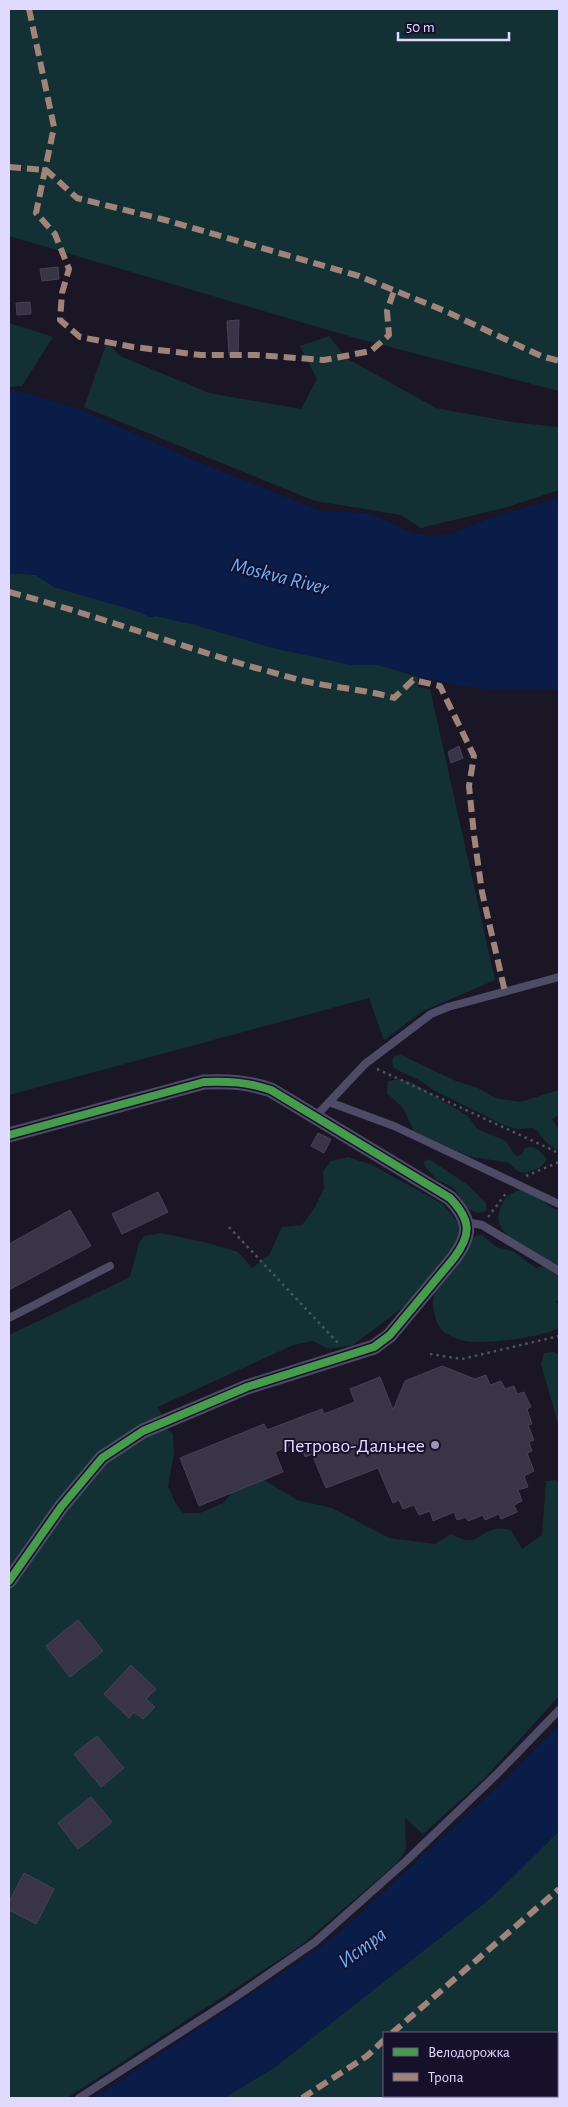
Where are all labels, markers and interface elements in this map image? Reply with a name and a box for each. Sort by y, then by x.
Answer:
scale bar [398,10,509,42]
text: 50 m [406,20,435,35]
water label: Moskva River [229,554,332,599]
place label: Петрово-Дальнее [282,1436,425,1456]
marker: Петрово-Дальнее [429,1439,441,1451]
water label: Истра [334,1923,391,1972]
legend [383,2032,558,2097]
text: Велодорожка [428,2045,510,2060]
text: Тропа [428,2070,464,2085]

